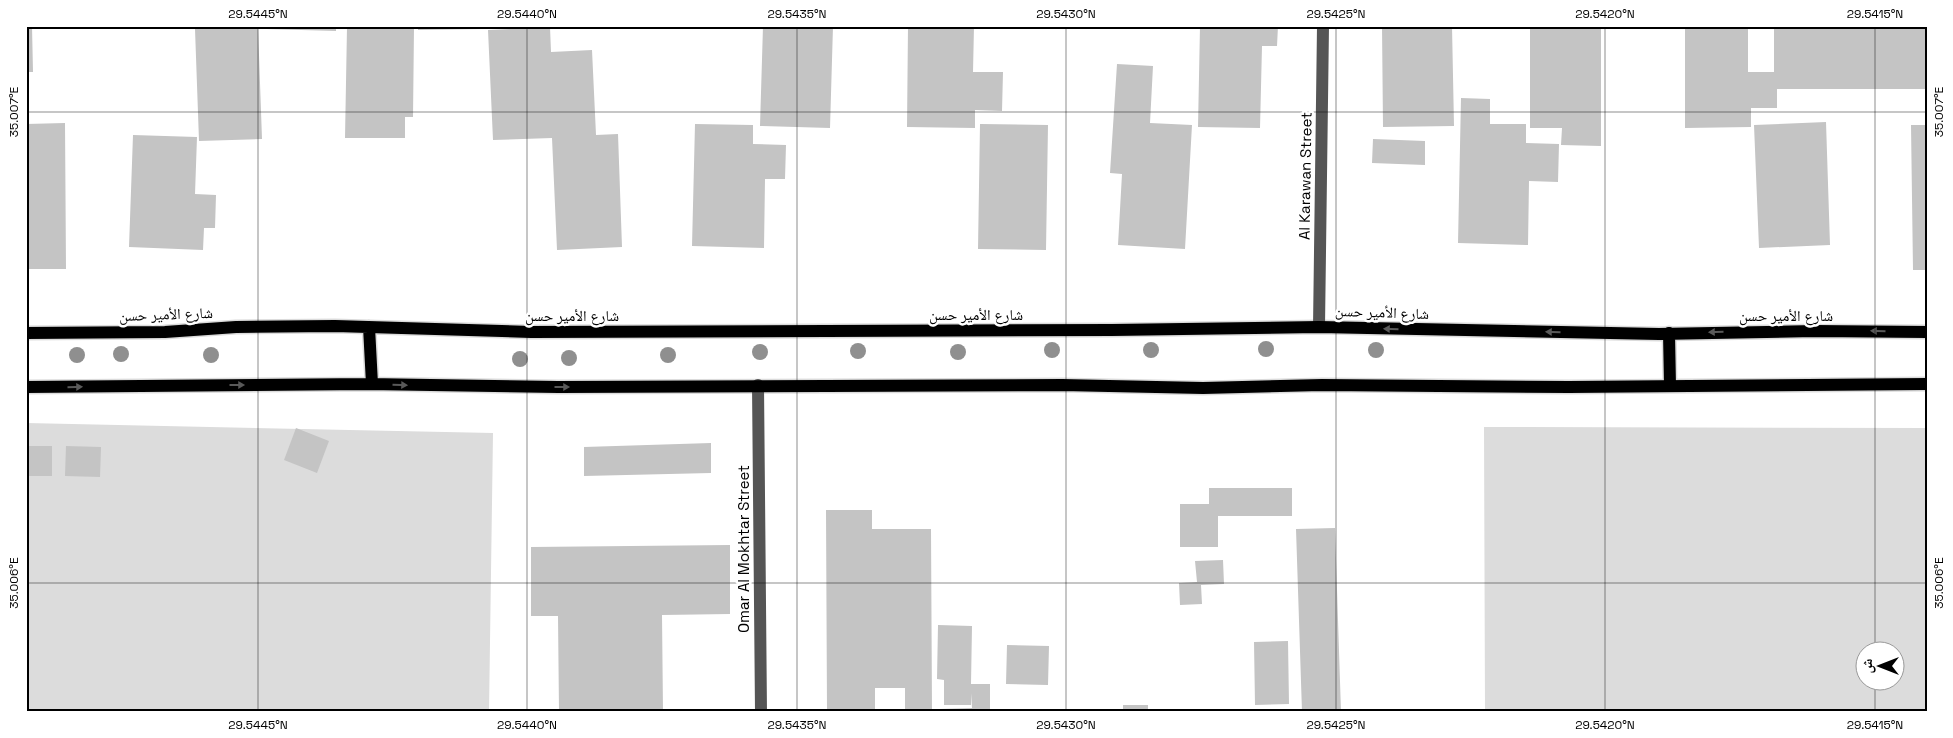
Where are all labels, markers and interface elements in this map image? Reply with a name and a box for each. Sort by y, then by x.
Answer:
text: 29.5445°N [228,6,288,22]
text: 29.5440°N [497,6,557,22]
text: 29.5435°N [767,6,827,22]
text: 29.5430°N [1036,6,1096,22]
text: 29.5425°N [1306,6,1366,22]
text: 29.5420°N [1575,6,1635,22]
text: 29.5415°N [1847,6,1903,22]
text: 35.007°E [6,86,22,137]
text: 35.007°E [1931,86,1947,137]
street label: Al Karawan Street [1294,112,1316,240]
street label: شارع الأمير حسن [1335,301,1429,324]
street label: شارع الأمير حسن [119,303,214,326]
street label: شارع الأمير حسن [929,305,1023,325]
street label: شارع الأمير حسن [525,306,619,326]
street label: شارع الأمير حسن [1739,306,1833,326]
one-way arrow [1382,324,1398,332]
one-way arrow [1870,327,1886,335]
one-way arrow [1545,328,1561,336]
one-way arrow [1707,328,1723,336]
one-way arrow [230,381,246,389]
one-way arrow [392,381,408,389]
one-way arrow [67,382,83,390]
one-way arrow [555,383,571,391]
street label: Omar Al Mokhtar Street [734,465,753,633]
text: 35.006°E [6,557,22,609]
text: 35.006°E [1931,557,1947,609]
north arrow [1856,640,1906,690]
text: ش [1858,658,1876,673]
text: 29.5445°N [228,717,288,733]
text: 29.5440°N [497,717,557,733]
text: 29.5435°N [767,717,827,733]
text: 29.5430°N [1036,717,1096,733]
text: 29.5425°N [1306,717,1366,733]
text: 29.5420°N [1575,717,1635,733]
text: 29.5415°N [1847,717,1903,733]

